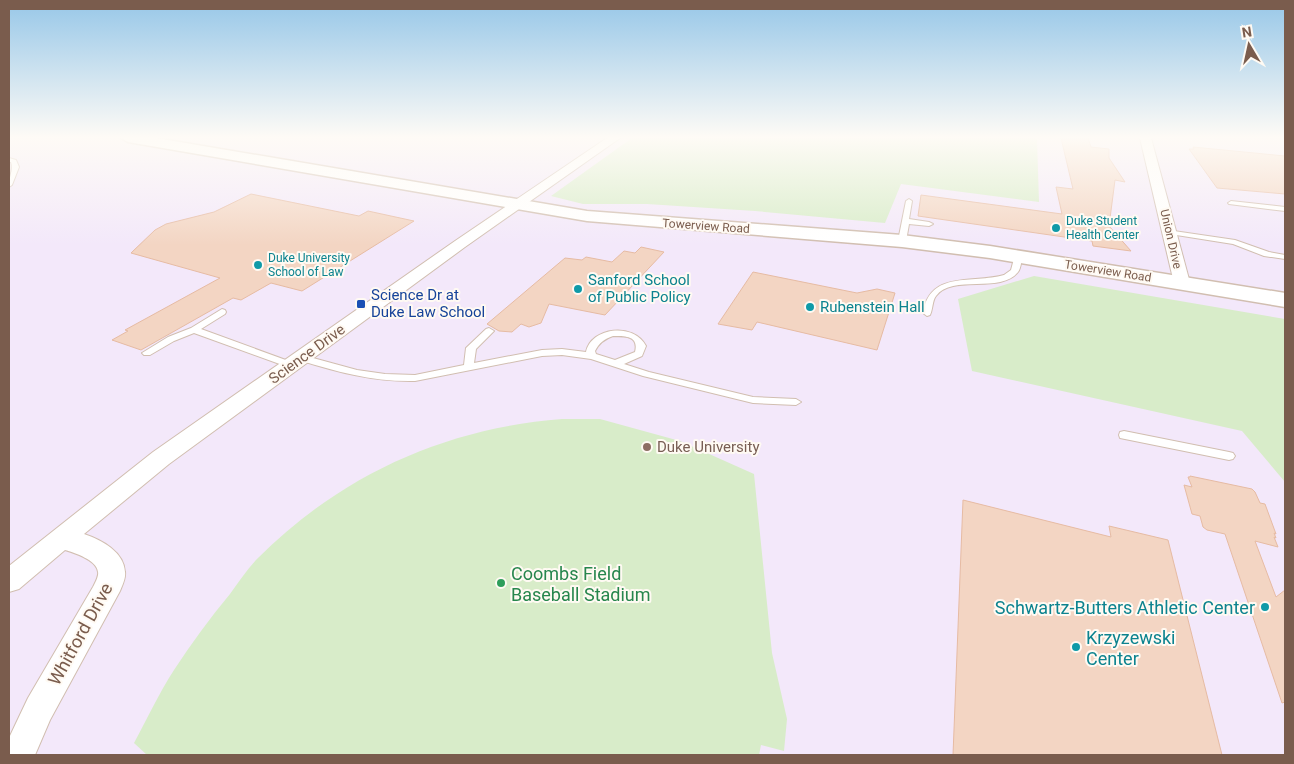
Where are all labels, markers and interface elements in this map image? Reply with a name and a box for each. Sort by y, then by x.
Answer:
north arrow [1224,20,1274,70]
text: N [1241,23,1253,41]
street label: Union Drive [1157,208,1185,270]
place label: Duke Student Health Center [1066,214,1139,242]
street label: Towerview Road [662,216,750,236]
marker: Duke Student Health Center [1050,222,1062,234]
place label: Duke University School of Law [268,251,350,279]
street label: Towerview Road [1064,257,1152,285]
marker: Duke University School of Law [252,259,264,271]
place label: Sanford School of Public Policy [588,271,691,306]
marker: Sanford School of Public Policy [572,283,584,295]
place label: Science Dr at Duke Law School [371,286,485,321]
marker: Science Dr at Duke Law School [355,298,367,310]
place label: Rubenstein Hall [820,298,925,316]
marker: Rubenstein Hall [804,301,816,313]
street label: Science Drive [265,320,349,388]
place label: Duke University [657,438,760,456]
marker: Duke University [641,441,653,453]
place label: Coombs Field Baseball Stadium [511,563,651,605]
marker: Coombs Field Baseball Stadium [495,577,507,589]
street label: Whitford Drive [43,579,117,689]
place label: Schwartz-Butters Athletic Center [995,597,1255,618]
marker: Schwartz-Butters Athletic Center [1259,601,1271,613]
place label: Krzyzewski Center [1086,627,1176,669]
marker: Krzyzewski Center [1070,641,1082,653]

